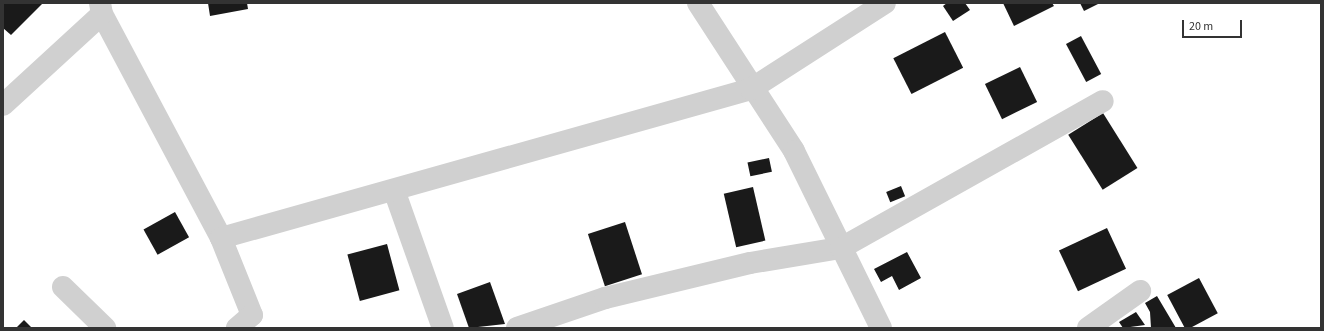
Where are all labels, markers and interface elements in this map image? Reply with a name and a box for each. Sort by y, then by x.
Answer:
scale bar [1184,12,1244,38]
text: 20 m [1189,18,1213,35]

